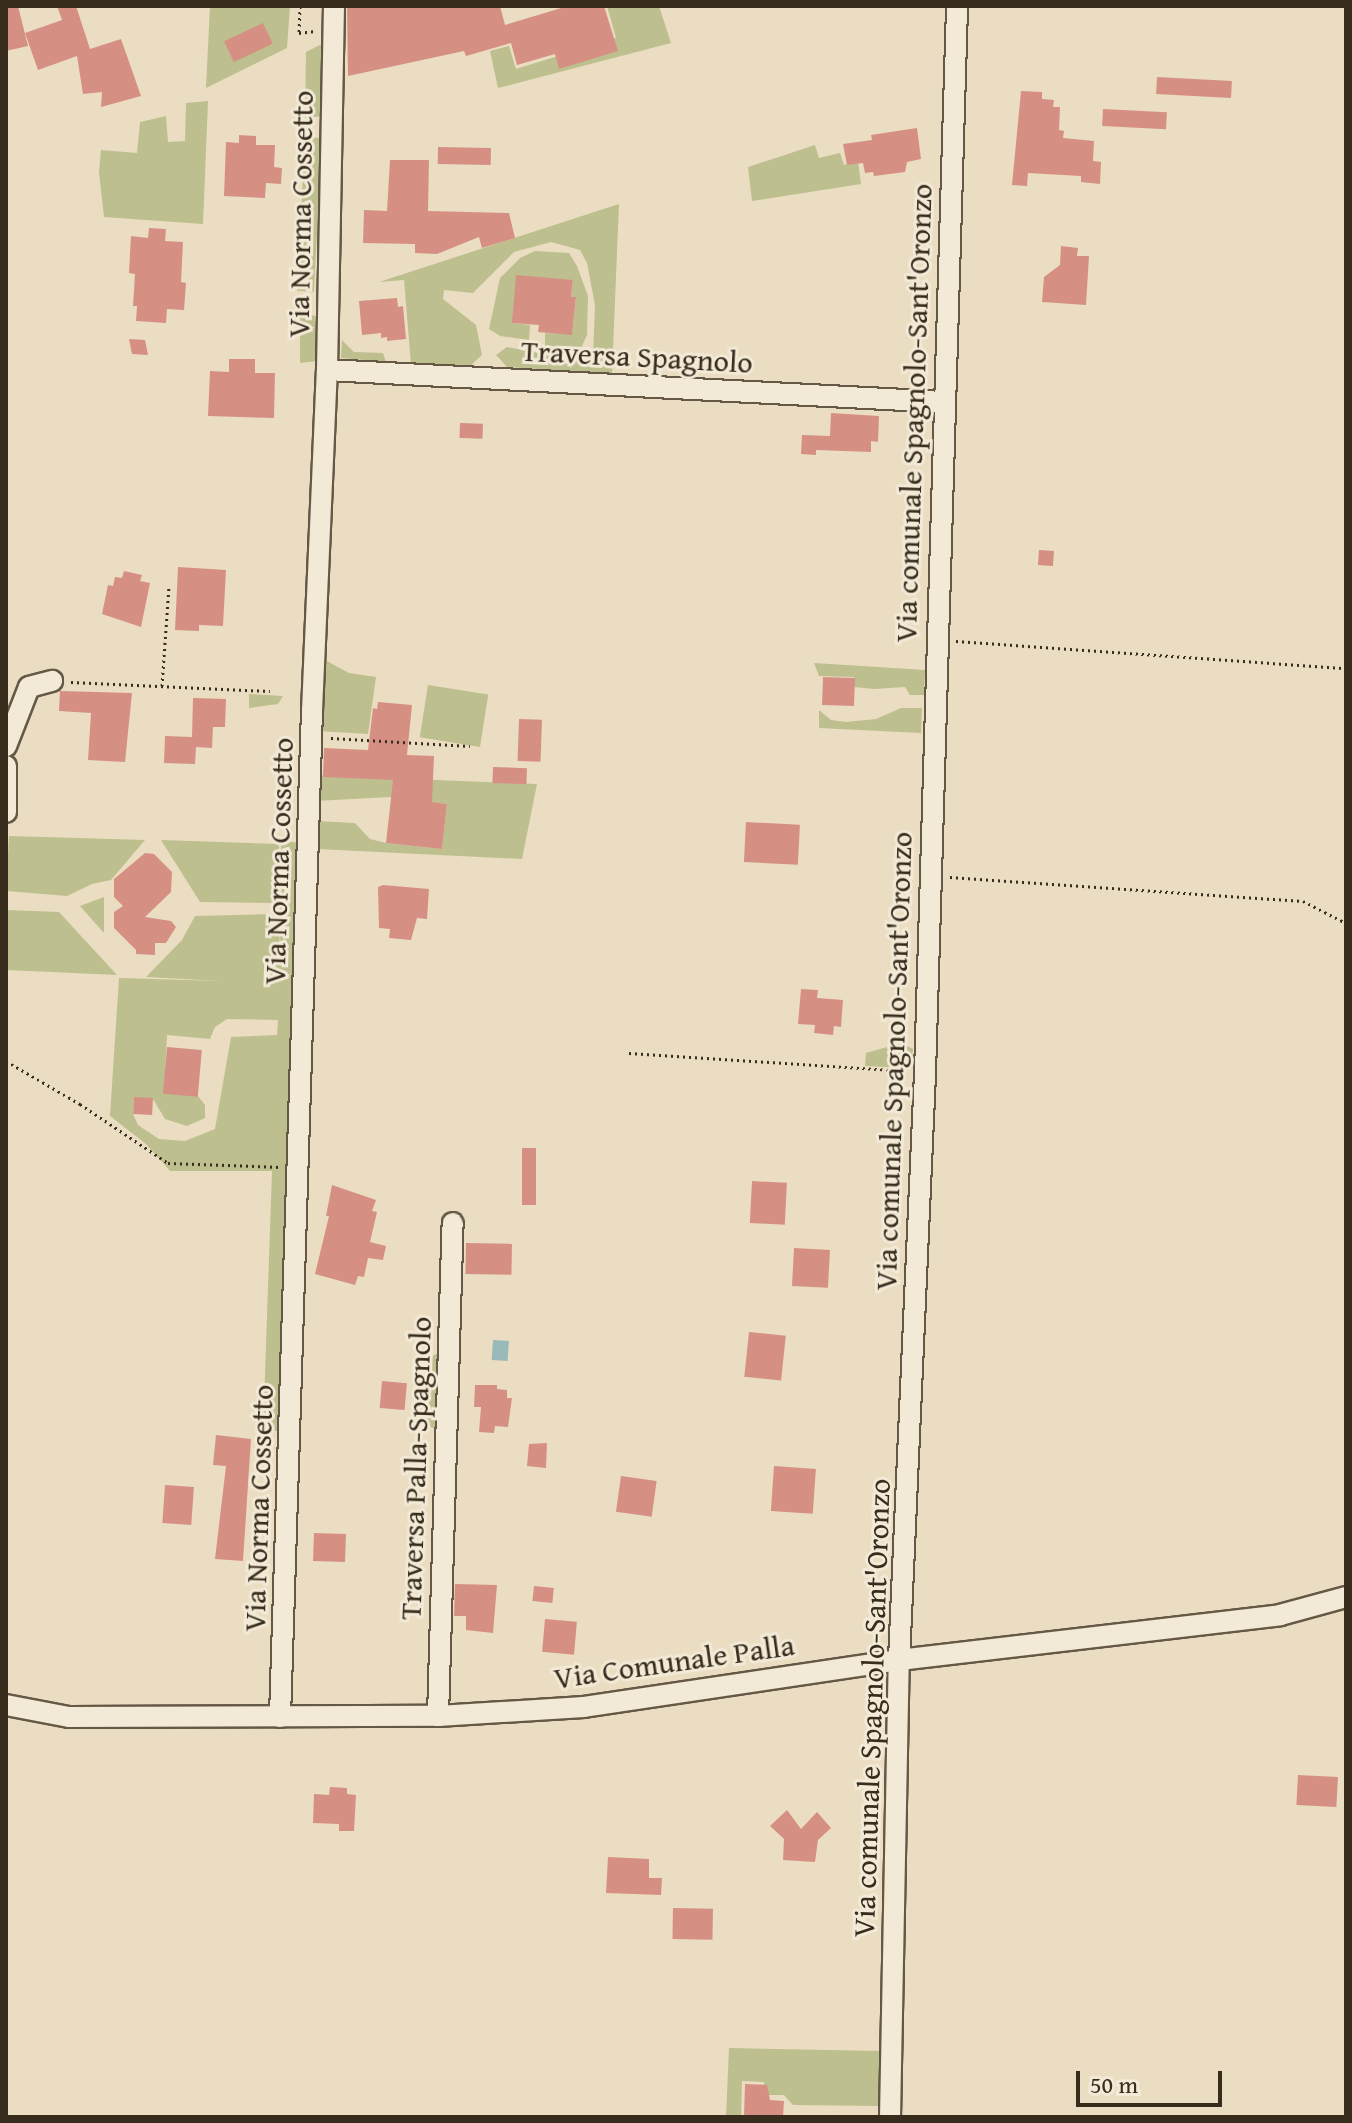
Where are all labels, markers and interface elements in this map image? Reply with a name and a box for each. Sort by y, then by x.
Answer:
street label: Via Norma Cossetto [280,90,320,338]
street label: Via comunale Spagnolo-Sant'Oronzo [887,183,939,643]
street label: Traversa Spagnolo [520,332,754,380]
street label: Via Norma Cossetto [256,737,300,985]
street label: Via comunale Spagnolo-Sant'Oronzo [867,831,919,1291]
street label: Traversa Palla-Spagnolo [392,1316,438,1620]
street label: Via Norma Cossetto [236,1384,280,1632]
street label: Via comunale Spagnolo-Sant'Oronzo [845,1478,897,1938]
street label: Via Comunale Palla [551,1626,797,1696]
scale bar [1080,2055,1226,2105]
text: 50 m [1090,2067,1138,2102]

